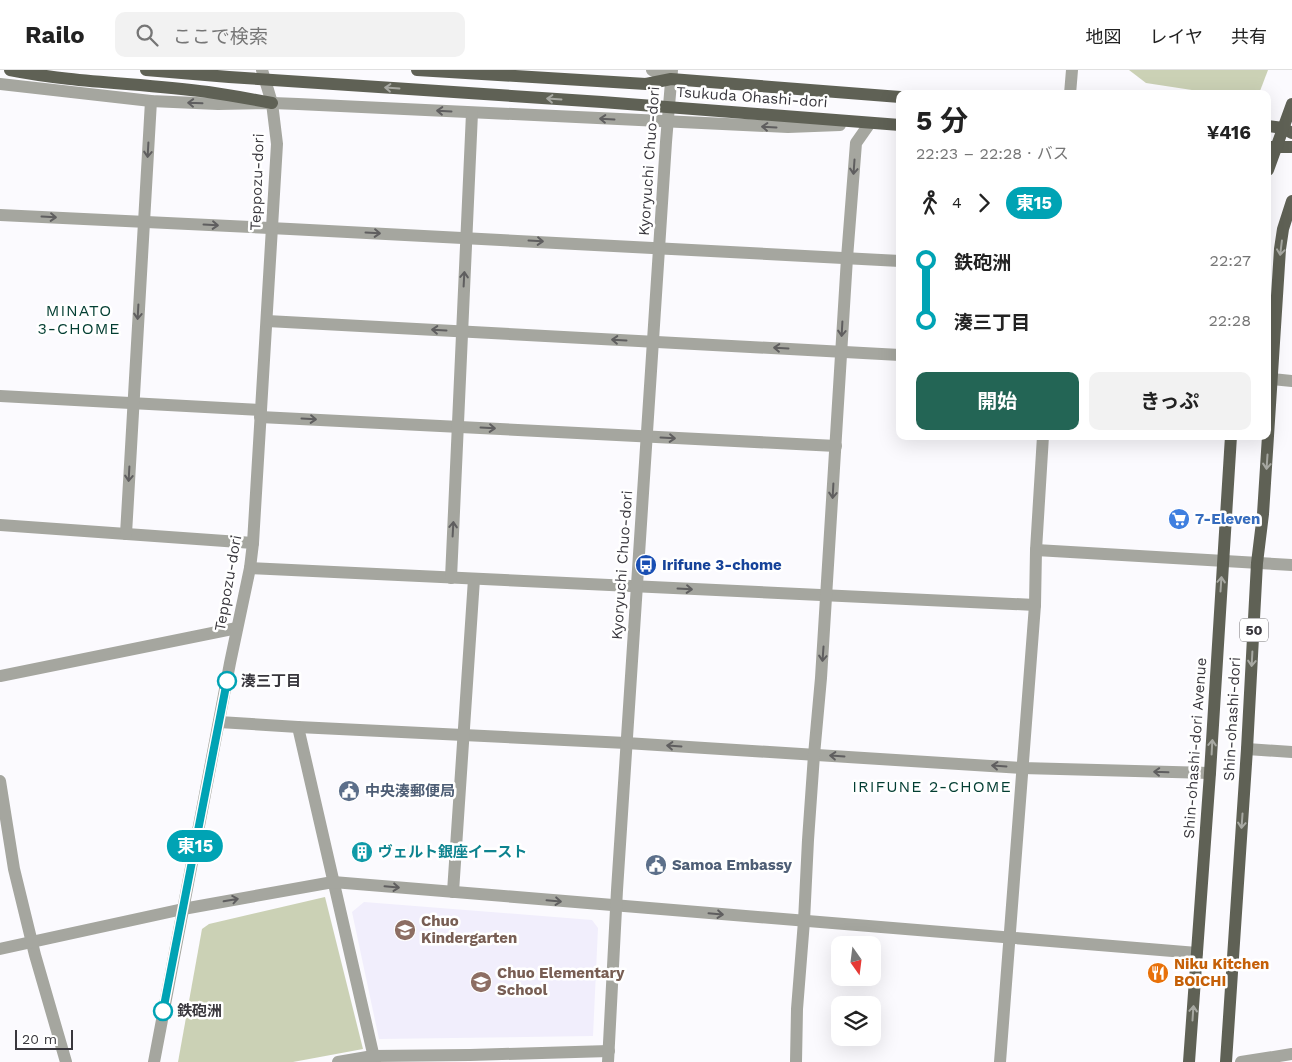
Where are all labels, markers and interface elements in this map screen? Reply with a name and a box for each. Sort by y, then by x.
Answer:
search box [115,12,465,57]
text: Railo [25,21,85,49]
icon: search [133,21,161,49]
text: ここで検索 [173,25,268,48]
text: 地図 [1086,26,1122,47]
text: レイヤ [1150,26,1203,47]
text: 共有 [1231,26,1267,47]
one-way arrow [384,83,400,93]
street label: Tsukuda Ohashi-dori [676,83,828,111]
street label: Kyoryuchi Chuo-dori [635,86,663,236]
one-way arrow [546,94,562,104]
one-way arrow [187,98,203,108]
text: 5 分 [916,104,968,137]
one-way arrow [437,107,453,116]
one-way arrow [599,114,615,124]
text: ¥416 [1207,121,1251,144]
one-way arrow [761,122,777,131]
street label: Teppozu-dori [246,133,268,231]
one-way arrow [143,142,152,158]
text: 22:23 – 22:28 · バス [916,144,1069,163]
one-way arrow [849,159,858,175]
icon: walk [916,189,944,217]
icon: forward [970,189,998,217]
text: 東15 [1016,192,1052,213]
text: 4 [952,193,962,212]
one-way arrow [40,213,56,222]
one-way arrow [203,221,219,230]
one-way arrow [365,228,381,238]
one-way arrow [527,237,543,246]
one-way arrow [1275,239,1285,255]
text: 鉄砲洲 [954,251,1011,274]
text: 22:27 [1210,251,1251,270]
one-way arrow [460,272,469,288]
district label: MINATO 3-CHOME [37,301,121,338]
one-way arrow [134,304,143,320]
text: 湊三丁目 [954,311,1030,334]
text: 22:28 [1208,311,1251,330]
one-way arrow [838,321,847,337]
one-way arrow [432,326,448,335]
one-way arrow [611,335,627,344]
one-way arrow [774,344,790,353]
button: 開始 [916,372,1079,430]
button: きっぷ [1089,372,1251,430]
one-way arrow [300,415,316,424]
one-way arrow [480,424,496,433]
one-way arrow [660,433,676,442]
one-way arrow [1262,454,1271,470]
one-way arrow [125,466,134,482]
one-way arrow [828,483,837,499]
street label: Kyoryuchi Chuo-dori [608,490,636,640]
supermarket icon: 7-Eleven [1167,507,1191,531]
place label: 7-Eleven [1195,510,1260,528]
one-way arrow [448,521,457,537]
street label: Teppozu-dori [211,534,245,632]
bus stop icon: Irifune 3-chome [634,553,658,577]
place label: Irifune 3-chome [662,556,782,574]
one-way arrow [1217,577,1226,593]
one-way arrow [677,585,693,594]
road number: 50 [1240,618,1268,642]
one-way arrow [818,645,827,661]
one-way arrow [1248,651,1257,667]
street label: Shin-ohashi-dori Avenue [1180,657,1210,839]
street label: Shin-ohashi-dori [1220,657,1244,781]
marker: 湊三丁目 [217,671,237,691]
place label: 湊三丁目 [241,672,301,690]
one-way arrow [1207,739,1216,755]
one-way arrow [667,741,683,751]
one-way arrow [829,751,845,761]
one-way arrow [991,762,1007,771]
one-way arrow [1154,767,1170,777]
district label: IRIFUNE 2-CHOME [852,777,1012,796]
public building icon: 中央湊郵便局 [337,779,361,803]
place label: 中央湊郵便局 [365,782,455,800]
one-way arrow [1238,813,1247,829]
line badge: 東15 [166,830,224,862]
text: 東15 [177,835,213,856]
building icon: ヴェルト銀座イースト [350,840,374,864]
place label: ヴェルト銀座イースト [378,843,527,861]
public building icon: Samoa Embassy [644,853,668,877]
place label: Samoa Embassy [672,856,793,874]
one-way arrow [384,882,400,892]
one-way arrow [223,895,239,905]
one-way arrow [546,896,562,905]
one-way arrow [708,909,724,919]
place label: Chuo Kindergarten [421,912,517,947]
school or university icon: Chuo Kindergarten [393,918,417,942]
north arrow [831,936,881,986]
map controls [831,936,881,1046]
place label: Niku Kitchen BOICHI [1174,955,1269,990]
restaurant icon: Niku Kitchen BOICHI [1146,961,1170,985]
place label: Chuo Elementary School [497,964,625,999]
school or university icon: Chuo Elementary School [469,970,493,994]
button: layers [831,996,881,1046]
marker: 鉄砲洲 [153,1001,173,1021]
place label: 鉄砲洲 [177,1002,222,1020]
one-way arrow [1188,1006,1197,1022]
scale bar [15,1027,72,1050]
text: 20 m [22,1031,57,1047]

